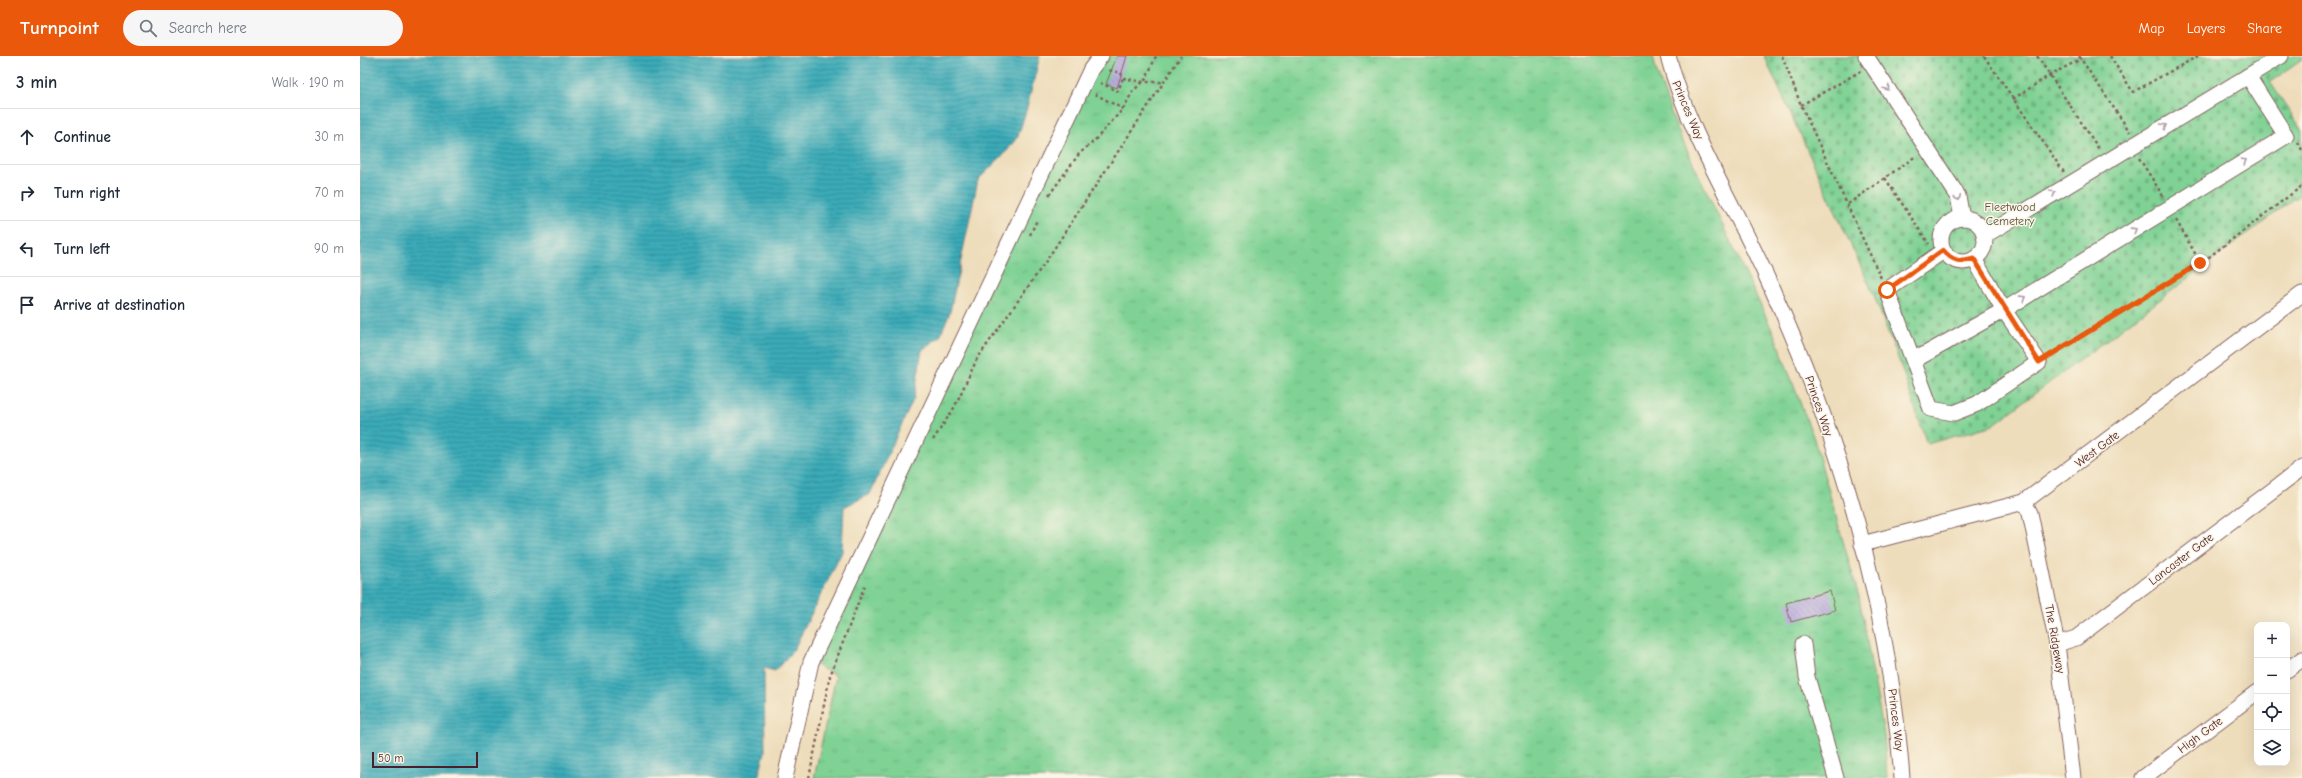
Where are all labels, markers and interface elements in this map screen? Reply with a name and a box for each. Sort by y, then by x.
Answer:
search box [123,10,403,46]
text: Turnpoint [20,17,99,39]
icon: search [137,17,159,39]
text: Search here [169,19,247,37]
text: Map [2138,20,2165,37]
text: Layers [2187,20,2225,37]
text: Share [2247,20,2282,37]
text: 3 min [16,73,57,92]
text: Walk · 190 m [272,75,344,90]
street label: Princes Way [1669,78,1707,142]
one-way arrow [1882,84,1889,91]
one-way arrow [2160,123,2167,131]
icon: ahead [16,126,38,148]
text: Continue [54,128,111,146]
text: 30 m [314,129,344,144]
one-way arrow [2240,159,2247,166]
icon: right [16,182,38,204]
text: Turn right [54,184,120,202]
text: 70 m [315,185,344,200]
one-way arrow [2049,191,2056,198]
one-way arrow [1953,194,1961,201]
park label: Fleetwood Cemetery [1984,200,2036,228]
one-way arrow [2130,227,2137,234]
icon: left [16,238,38,260]
text: Turn left [54,240,110,258]
text: 90 m [314,241,344,256]
route end [2191,254,2209,272]
route start [1878,281,1896,299]
icon: arrive [16,294,38,316]
one-way arrow [2019,295,2026,303]
text: Arrive at destination [54,296,185,314]
street label: Princes Way [1802,374,1836,439]
street label: West Gate [2072,428,2122,470]
street label: Lancaster Gate [2146,530,2216,588]
street label: The Ridgeway [2042,603,2068,675]
map controls [2254,622,2290,766]
button: + [2254,622,2290,658]
button: − [2254,658,2290,694]
street label: Princes Way [1885,688,1907,753]
button: locate [2254,694,2290,730]
street label: High Gate [2175,714,2225,756]
button: layers [2254,730,2290,766]
scale bar [372,750,478,769]
text: 50 m [378,752,403,765]

